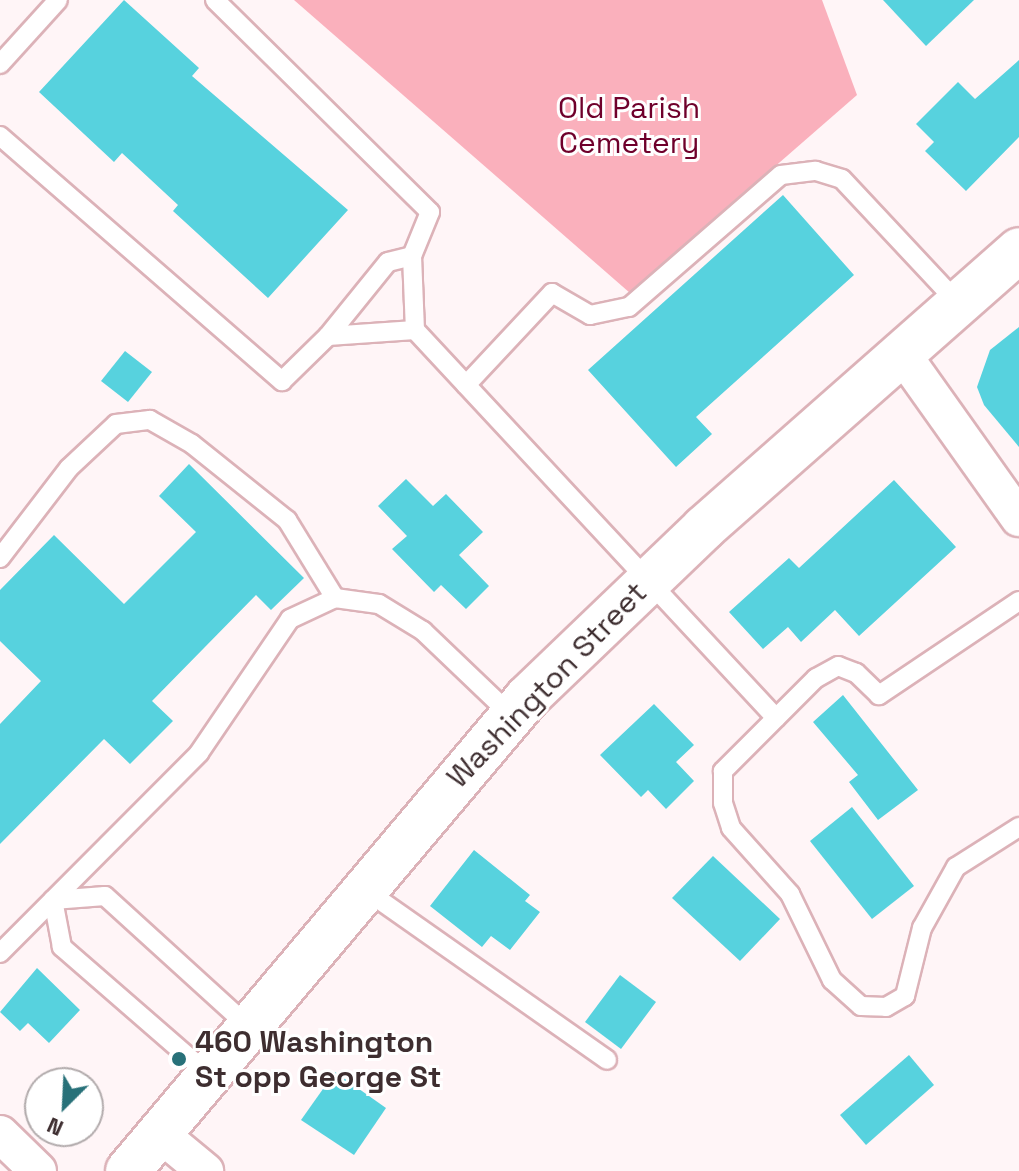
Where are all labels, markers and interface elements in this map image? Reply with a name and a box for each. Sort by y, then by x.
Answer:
park label: Old Parish Cemetery [558,90,700,160]
street label: Washington Street [440,575,654,795]
place label: 460 Washington St opp George St [195,1024,442,1094]
marker: 460 Washington St opp George St [170,1050,188,1068]
north arrow [24,1067,104,1147]
text: N [43,1111,67,1143]

